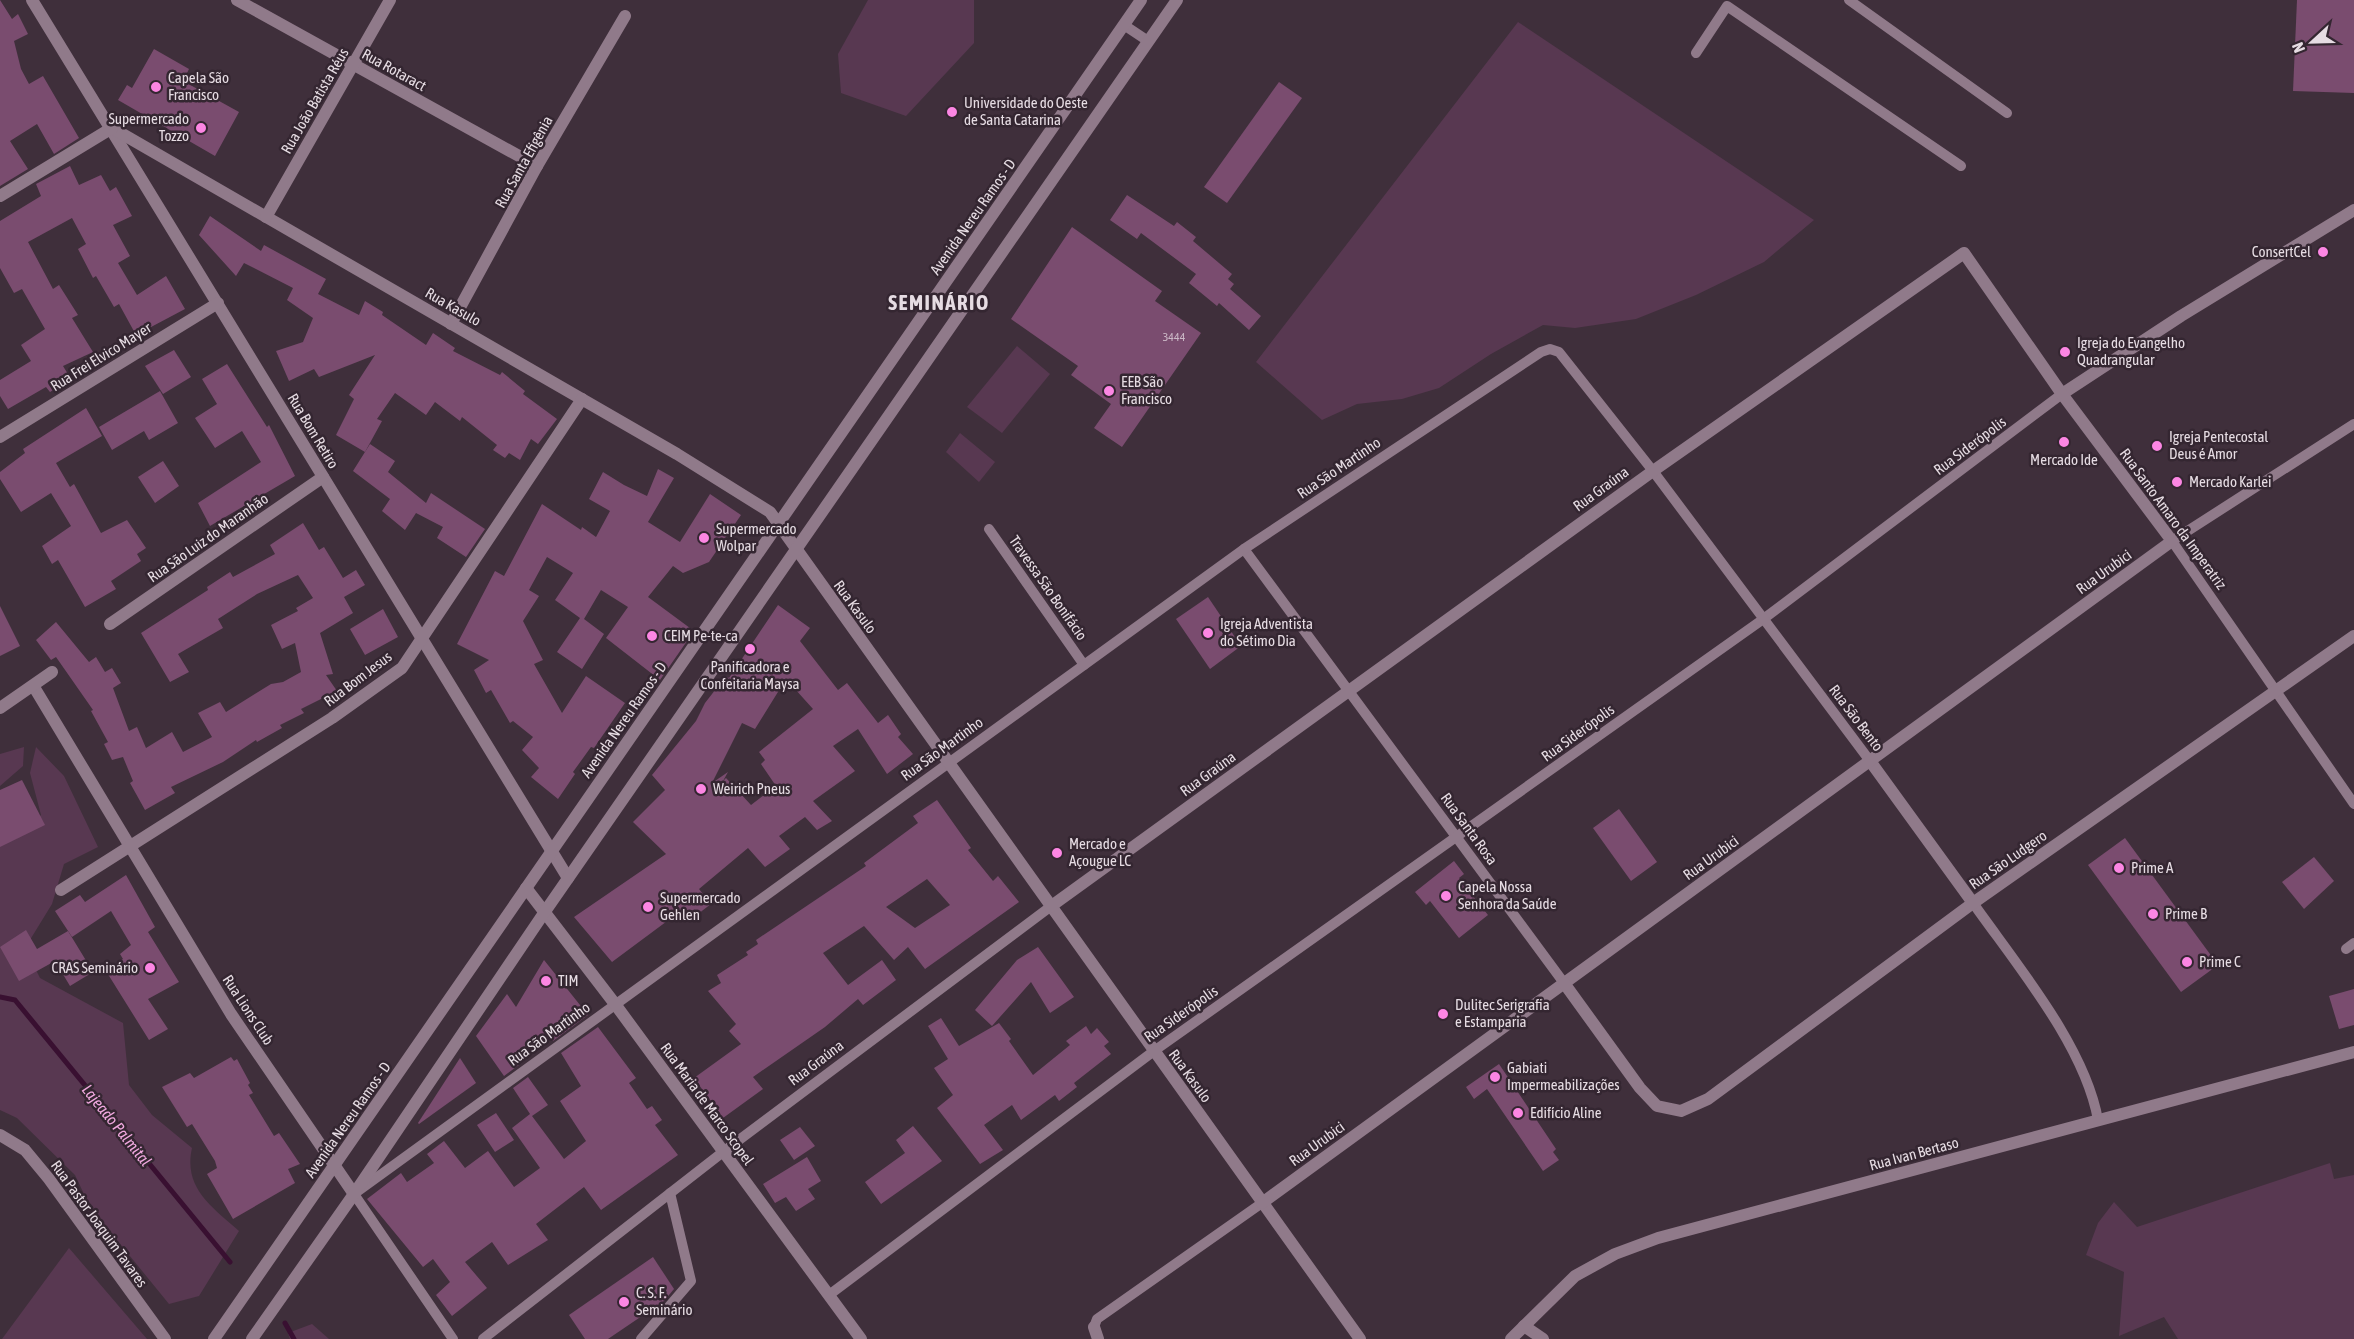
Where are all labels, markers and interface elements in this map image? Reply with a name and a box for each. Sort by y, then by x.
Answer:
north arrow [2282,12,2342,72]
text: N [2288,40,2308,55]
street label: Rua João Batista Réus [277,45,352,157]
street label: Rua Rotaract [359,45,429,94]
place label: Capela São Francisco [168,69,229,103]
marker: Capela São Francisco [149,80,163,94]
place label: Universidade do Oeste de Santa Catarina [964,94,1088,128]
marker: Universidade do Oeste de Santa Catarina [945,105,959,119]
place label: Supermercado Tozzo [108,110,189,144]
street label: Rua Santa Efigênia [491,113,556,211]
marker: Supermercado Tozzo [194,121,208,135]
street label: Avenida Nereu Ramos - D [926,156,1019,278]
place label: ConsertCel [2252,243,2311,260]
marker: ConsertCel [2316,245,2330,259]
street label: Rua Kasulo [422,284,484,329]
district label: SEMINÁRIO [888,290,990,314]
street label: Rua Frei Elvico Mayer [47,319,155,394]
house number: 3444 [1163,330,1186,344]
place label: Igreja do Evangelho Quadrangular [2077,334,2185,368]
marker: Igreja do Evangelho Quadrangular [2058,345,2072,359]
place label: EEB São Francisco [1121,373,1172,407]
marker: EEB São Francisco [1102,384,1116,398]
street label: Rua Bom Retiro [284,390,342,471]
street label: Rua Siderópolis [1930,413,2009,478]
place label: Igreja Pentecostal Deus é Amor [2169,428,2268,462]
street label: Rua São Martinho [1294,433,1384,502]
marker: Mercado Ide [2057,435,2071,449]
marker: Igreja Pentecostal Deus é Amor [2150,439,2164,453]
street label: Rua Santo Amaro da Imperatriz [2117,445,2230,593]
place label: Mercado Ide [2030,451,2098,468]
street label: Rua Graúna [1570,463,1632,514]
place label: Mercado Karlei [2189,473,2272,490]
marker: Mercado Karlei [2170,475,2184,489]
street label: Rua São Luiz do Maranhão [144,490,271,586]
place label: Supermercado Wolpar [716,520,797,554]
marker: Supermercado Wolpar [697,531,711,545]
street label: Travessa São Bonifácio [1006,532,1091,643]
street label: Rua Urubici [2073,546,2135,597]
street label: Rua Kasulo [831,577,880,636]
place label: Igreja Adventista do Sétimo Dia [1220,615,1313,649]
marker: Igreja Adventista do Sétimo Dia [1201,626,1215,640]
place label: CEIM Pe-te-ca [664,627,738,644]
marker: CEIM Pe-te-ca [645,629,659,643]
marker: Panificadora e Confeitaria Maysa [743,642,757,656]
street label: Rua Bom Jesus [321,648,395,710]
place label: Panificadora e Confeitaria Maysa [700,658,800,692]
street label: Avenida Nereu Ramos - D [577,659,670,781]
street label: Rua São Bento [1826,681,1887,754]
street label: Rua Siderópolis [1538,700,1617,765]
street label: Rua São Martinho [898,713,986,784]
street label: Rua Graúna [1177,748,1239,799]
place label: Weirich Pneus [713,780,790,797]
marker: Weirich Pneus [694,782,708,796]
street label: Rua Santa Rosa [1438,790,1501,868]
street label: Rua São Ludgero [1966,827,2050,893]
street label: Rua Urubici [1680,832,1742,883]
place label: Mercado e Açougue LC [1069,835,1131,869]
marker: Mercado e Açougue LC [1050,846,1064,860]
place label: Prime A [2131,859,2174,876]
marker: Prime A [2112,861,2126,875]
place label: Capela Nossa Senhora da Saúde [1458,878,1557,912]
place label: Supermercado Gehlen [660,889,741,923]
marker: Capela Nossa Senhora da Saúde [1439,889,1453,903]
marker: Supermercado Gehlen [641,900,655,914]
place label: Prime B [2165,905,2207,922]
marker: Prime B [2146,907,2160,921]
place label: Prime C [2199,953,2241,970]
marker: Prime C [2180,955,2194,969]
place label: CRAS Seminário [52,959,138,976]
marker: CRAS Seminário [143,961,157,975]
street label: Rua Lions Club [220,972,277,1048]
place label: TIM [558,972,578,989]
marker: TIM [539,974,553,988]
street label: Rua Siderópolis [1141,982,1221,1045]
place label: Dulitec Serigrafia e Estamparia [1455,996,1550,1030]
street label: Rua São Martinho [505,998,593,1069]
marker: Dulitec Serigrafia e Estamparia [1436,1007,1450,1021]
street label: Rua Graúna [785,1036,847,1089]
street label: Rua Maria de Marco Scopel [657,1039,757,1168]
street label: Rua Kasulo [1166,1046,1215,1105]
street label: Avenida Nereu Ramos - D [301,1059,394,1181]
place label: Gabiati Impermeabilizações [1507,1059,1620,1093]
marker: Gabiati Impermeabilizações [1488,1070,1502,1084]
water label: Lajeado Palmital [78,1081,155,1170]
place label: Edifício Aline [1530,1104,1602,1121]
marker: Edifício Aline [1511,1106,1525,1120]
street label: Rua Urubici [1286,1118,1348,1169]
street label: Rua Ivan Bertaso [1867,1133,1960,1174]
street label: Rua Pastor Joaquim Tavares [48,1157,151,1290]
place label: C. S. F. Seminário [636,1284,693,1318]
marker: C. S. F. Seminário [617,1295,631,1309]

